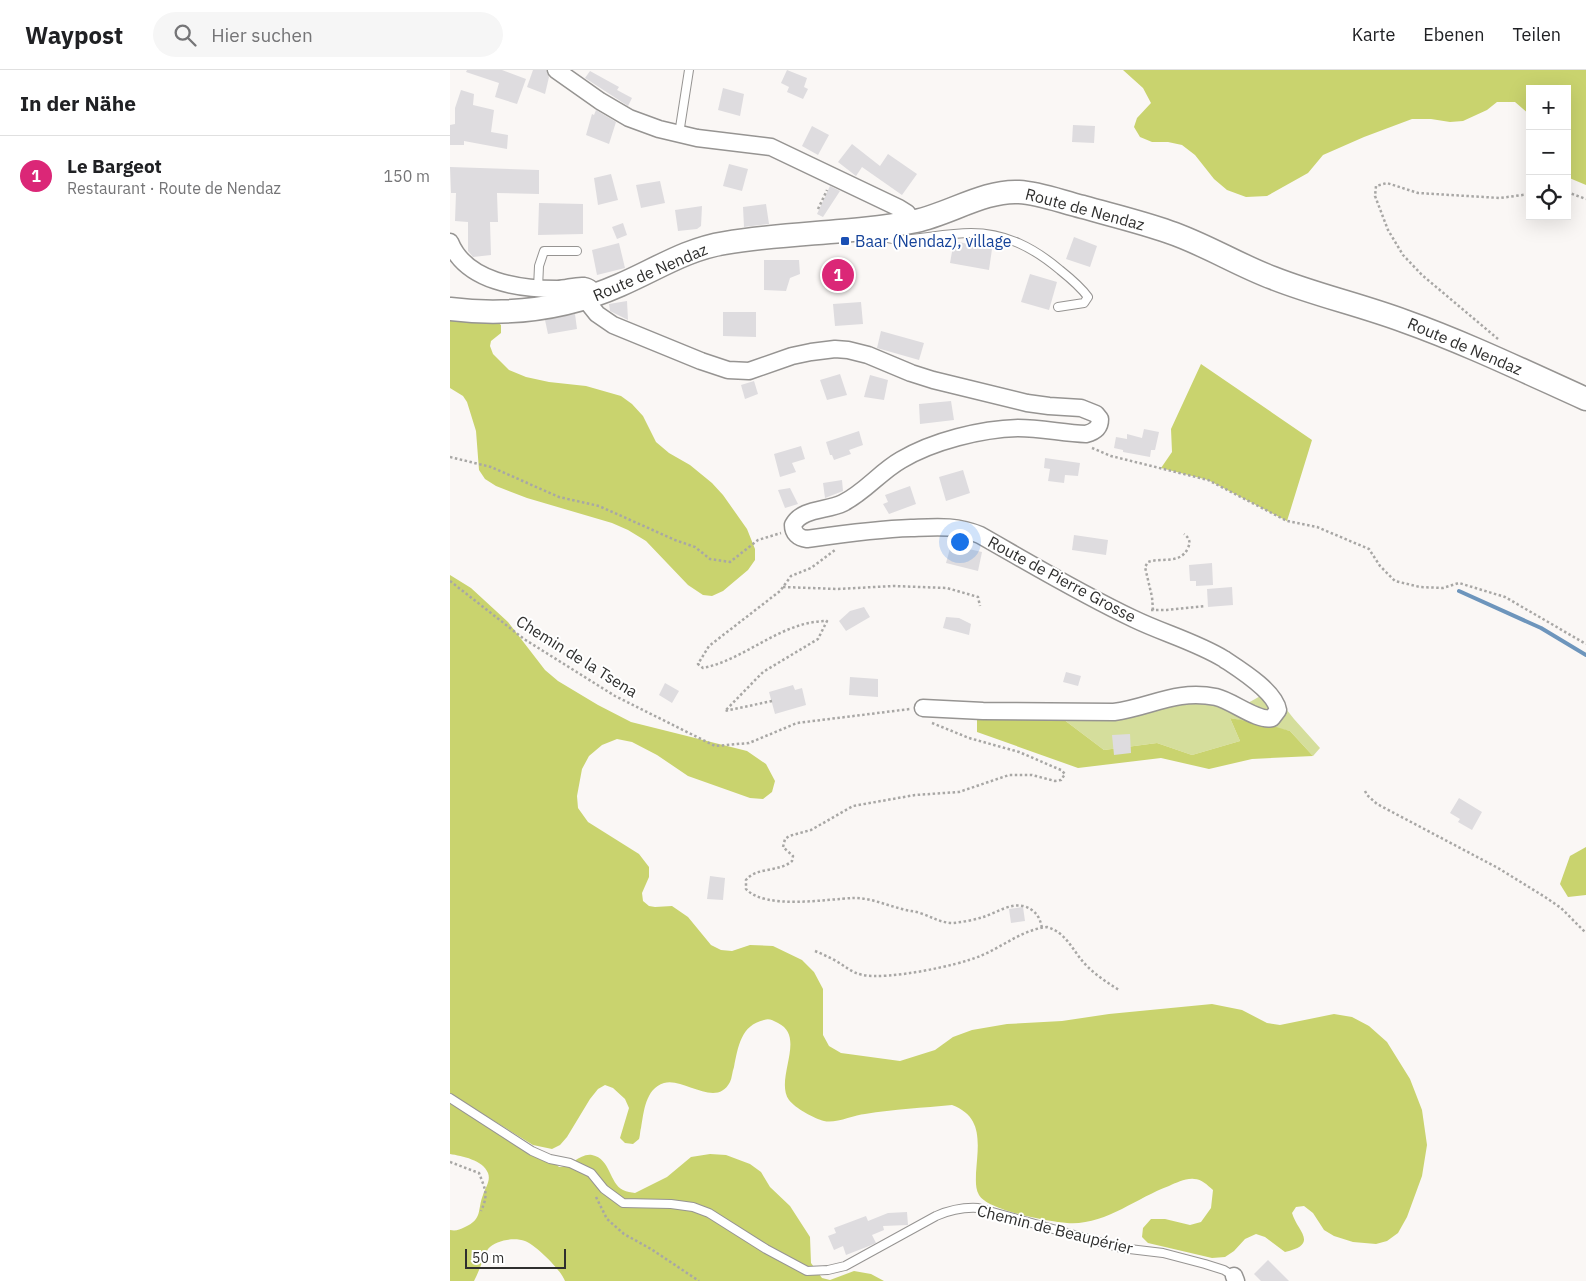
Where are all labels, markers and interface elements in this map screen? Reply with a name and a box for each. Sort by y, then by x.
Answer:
search box [153,12,503,57]
text: Waypost [25,19,123,51]
icon: search [171,21,199,49]
text: Hier suchen [211,23,313,47]
text: Karte [1352,23,1395,46]
text: Ebenen [1423,23,1484,46]
text: Teilen [1512,23,1561,46]
map controls [1526,85,1571,220]
button: + [1526,85,1571,130]
text: In der Nähe [20,89,136,117]
button: − [1526,130,1571,175]
text: Le Bargeot [67,154,162,178]
text: 1 [31,166,41,186]
text: 150 m [383,166,430,186]
button: locate [1526,175,1571,220]
text: Restaurant · Route de Nendaz [67,178,281,198]
street label: Route de Nendaz [1023,183,1147,235]
place label: Baar (Nendaz), village [855,231,1012,251]
marker: Baar (Nendaz), village [839,235,851,247]
street label: Route de Nendaz [590,239,710,305]
pin: 1 [822,256,854,294]
street label: Route de Nendaz [1405,313,1525,379]
your location [947,529,973,555]
street label: Route de Pierre Grosse [985,531,1140,627]
street label: Chemin de la Tsena [513,611,642,702]
street label: Chemin de Beaupérier [975,1200,1135,1258]
scale bar [465,1246,566,1269]
text: 50 m [472,1249,504,1267]

